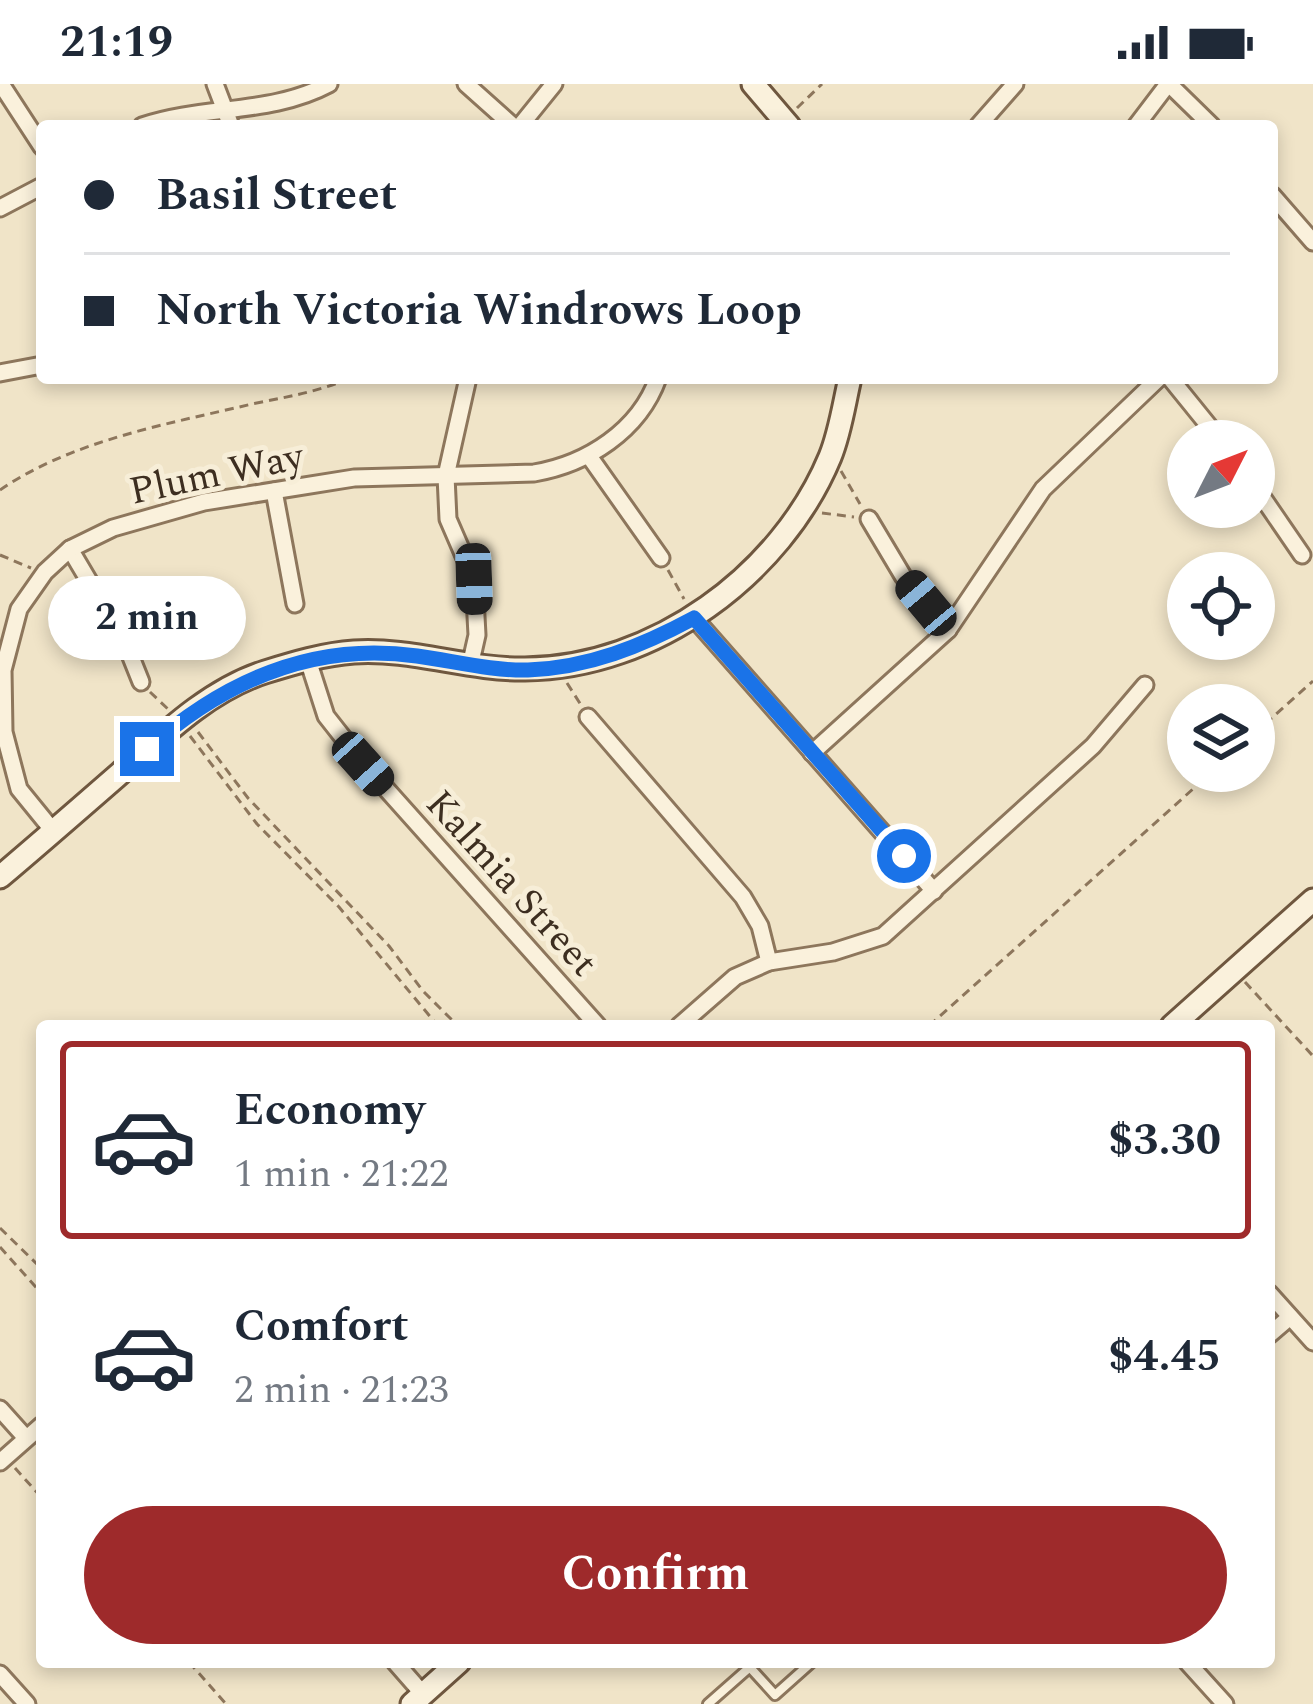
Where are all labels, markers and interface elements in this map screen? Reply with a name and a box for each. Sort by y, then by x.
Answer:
text: 21:19 [60,8,173,77]
text: Basil Street [156,161,397,230]
text: North Victoria Windrows Loop [156,276,802,345]
north arrow [1167,420,1275,528]
map controls [1167,420,1275,792]
street label: Plum Way [124,427,310,522]
car [455,542,493,616]
button: locate [1167,552,1275,660]
car [889,564,963,642]
callout: 2 min [48,575,246,659]
text: 2 min [95,588,199,647]
button: layers [1167,684,1275,792]
route end [120,722,174,776]
car [326,725,400,803]
street label: Kalmia Street [411,777,611,990]
route start [877,829,931,883]
text: Economy [234,1076,425,1145]
icon: car [90,1086,198,1194]
text: $3.30 [1108,1106,1221,1175]
text: 1 min · 21:22 [234,1145,449,1204]
text: Comfort [234,1292,409,1361]
icon: car [90,1302,198,1410]
text: $4.45 [1108,1322,1221,1391]
text: 2 min · 21:23 [234,1361,449,1420]
button: Confirm [84,1506,1227,1644]

